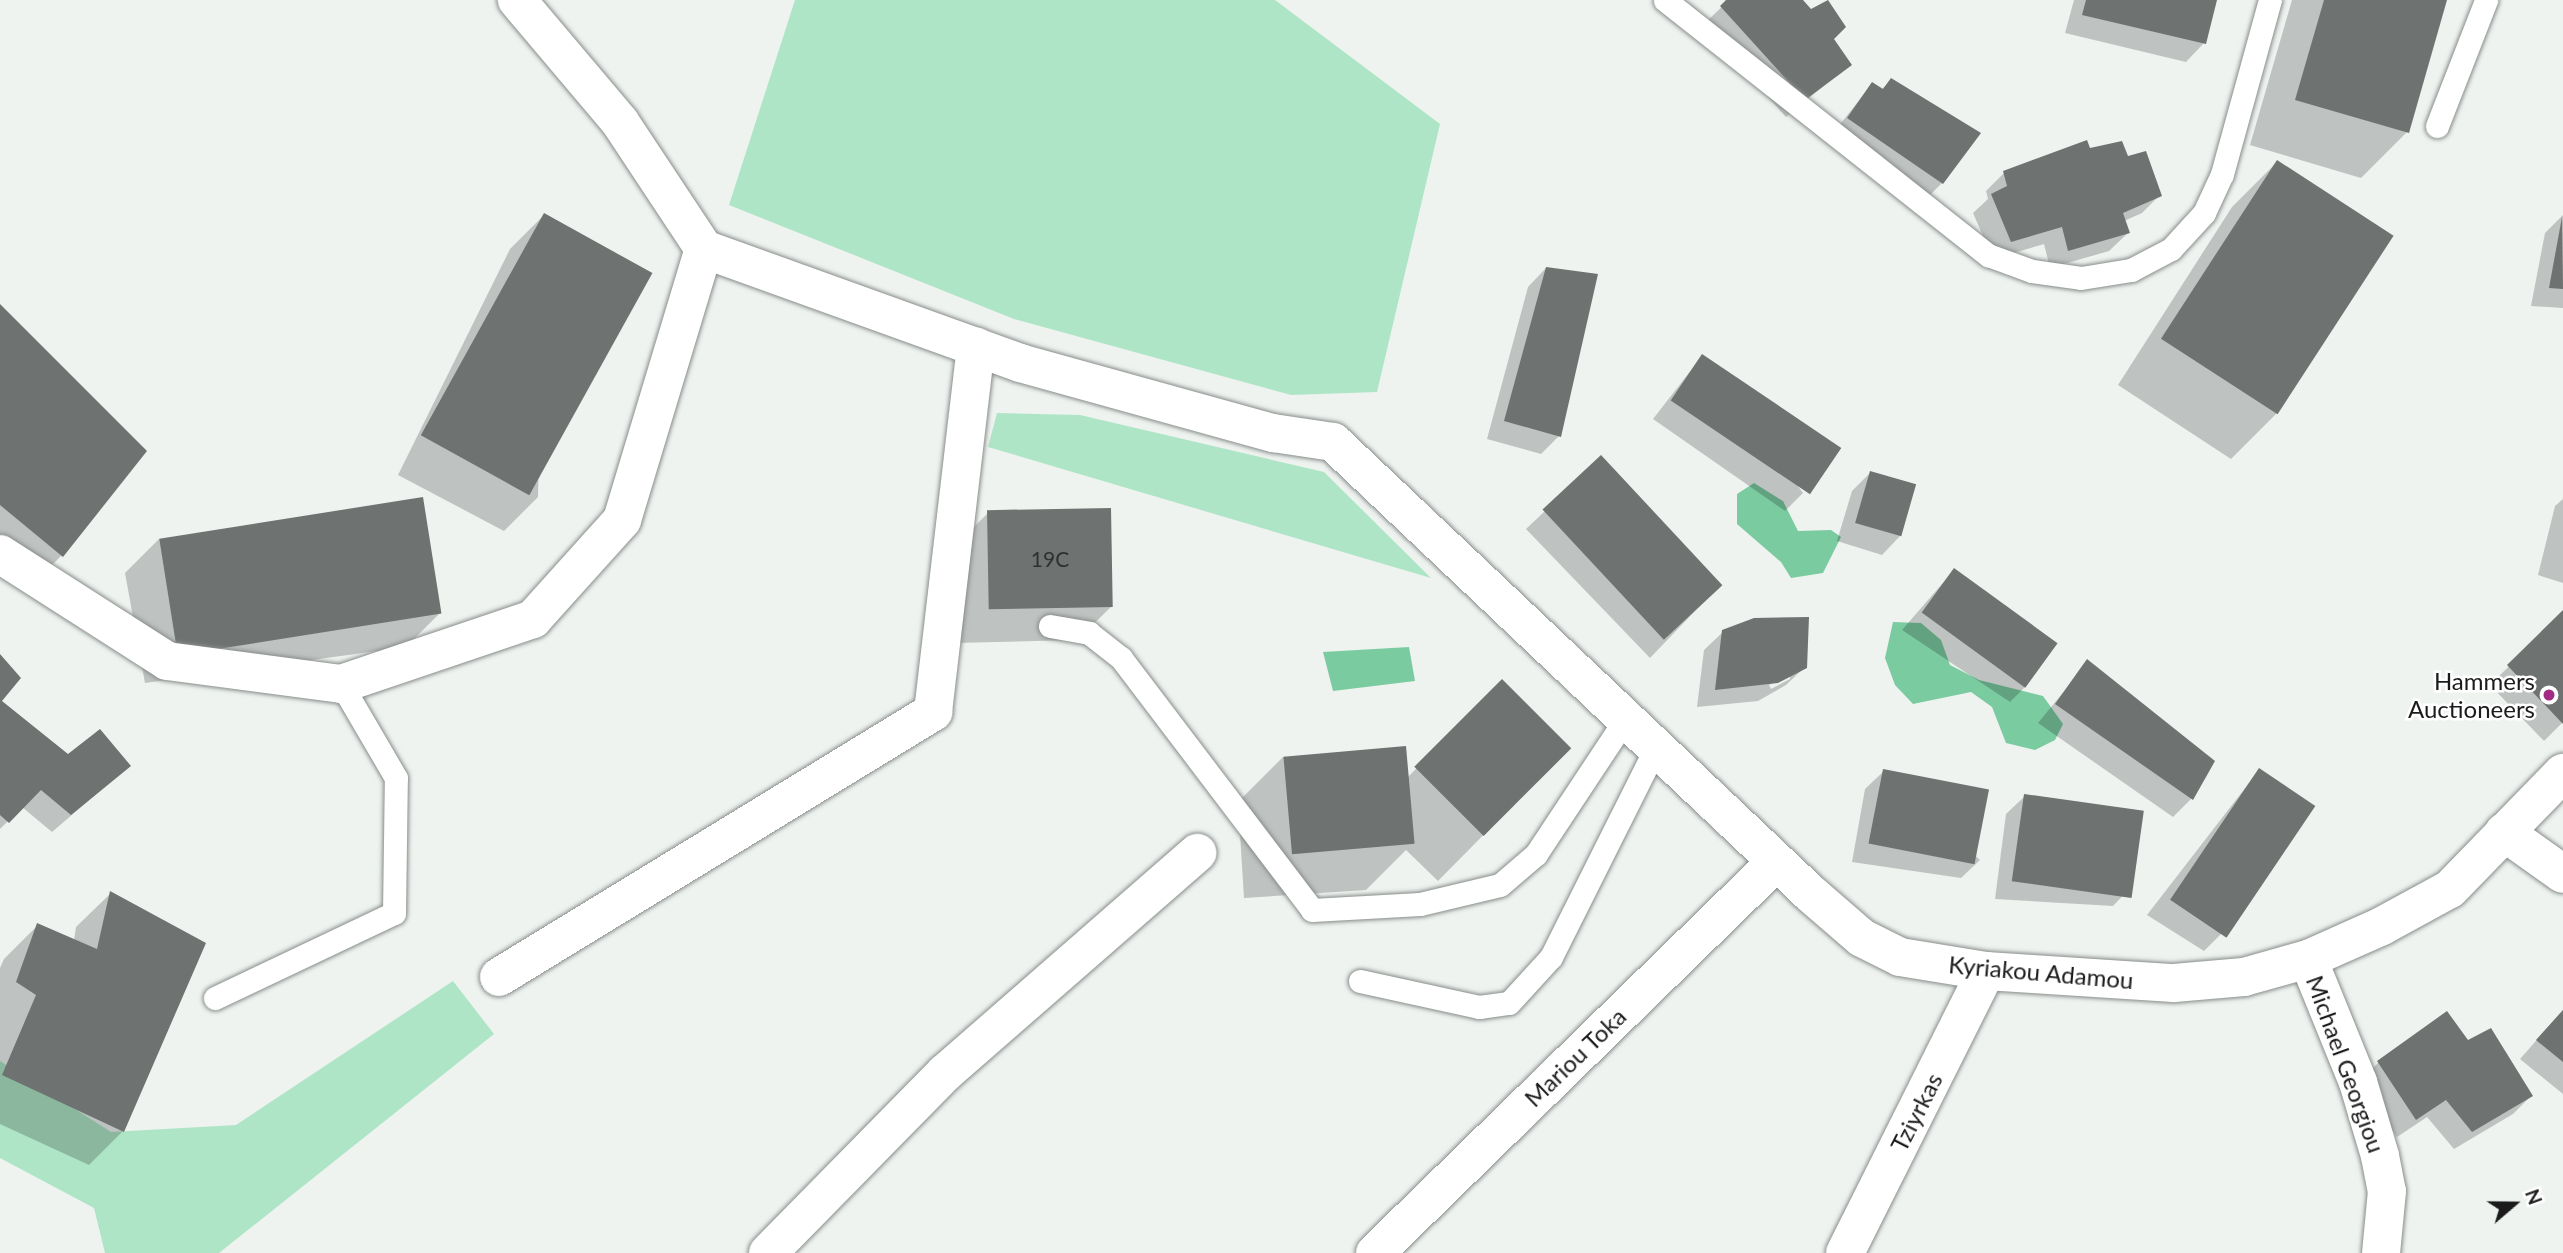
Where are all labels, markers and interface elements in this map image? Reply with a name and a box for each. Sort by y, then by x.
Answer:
house number: 19C [1031,546,1069,572]
place label: Hammers Auctioneers [2408,667,2535,723]
marker: Hammers Auctioneers [2541,687,2557,703]
street label: Kyriakou Adamou [1947,950,2135,994]
street label: Michael Georgiou [2301,971,2391,1157]
street label: Mariou Toka [1518,1001,1632,1113]
street label: Tziyrkas [1884,1068,1948,1156]
north arrow [2479,1169,2549,1239]
text: N [2521,1186,2548,1207]

